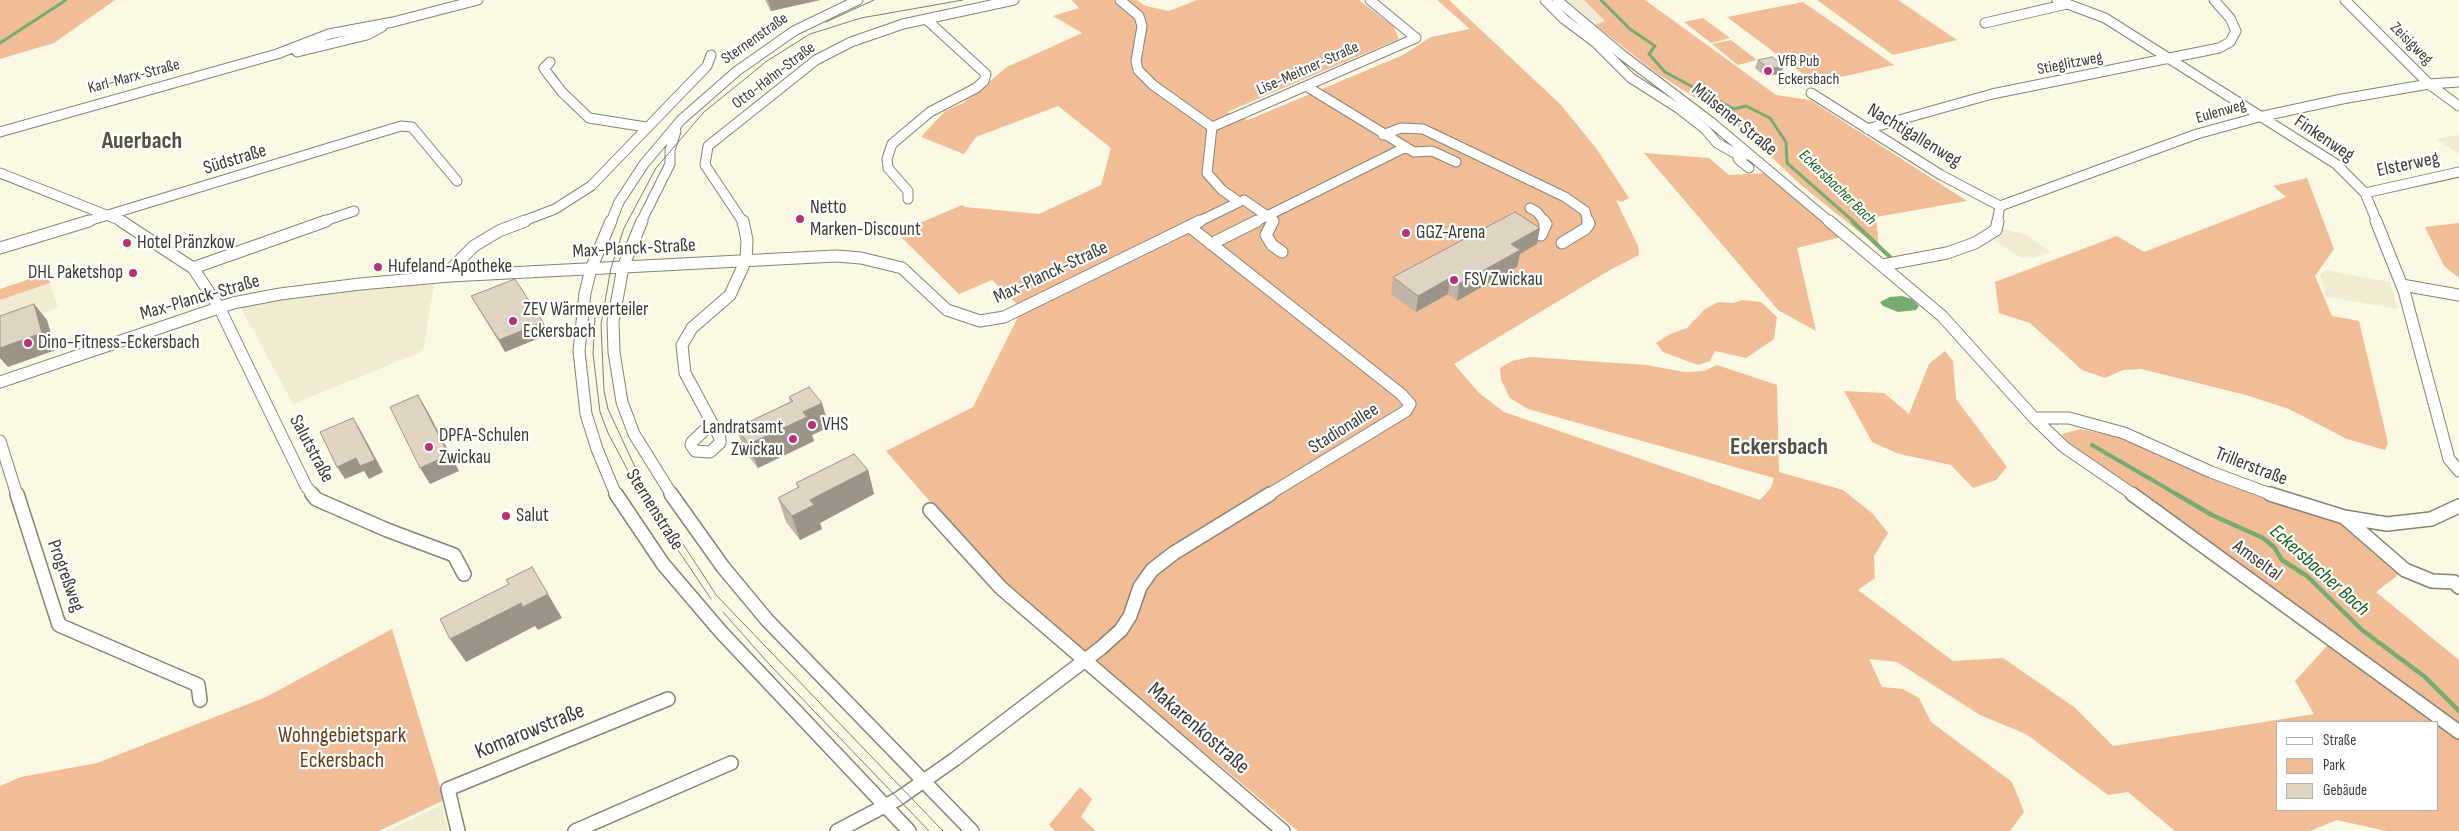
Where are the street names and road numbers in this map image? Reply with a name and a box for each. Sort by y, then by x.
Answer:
street label: Sternenstraße [718,9,792,69]
street label: Zeisigweg [2386,19,2436,69]
street label: Otto-Hahn-Straße [729,38,819,114]
street label: Lise-Meitner-Straße [1254,38,1362,100]
street label: Stieglitzweg [2036,48,2104,80]
street label: Karl-Marx-Straße [86,56,182,98]
street label: Mülsener Straße [1687,79,1781,161]
street label: Eulenweg [2194,96,2248,128]
street label: Nachtigallenweg [1863,99,1965,173]
street label: Finkenweg [2290,111,2358,167]
street label: Südstraße [201,140,269,180]
street label: Elsterweg [2375,147,2441,183]
street label: Max-Planck-Straße [572,234,696,264]
street label: Max-Planck-Straße [990,237,1112,309]
street label: Max-Planck-Straße [138,270,262,326]
street label: Stadionallee [1305,399,1383,459]
street label: Salutstraße [284,411,338,487]
street label: Trillerstraße [2212,443,2290,491]
street label: Sternenstraße [620,465,688,555]
street label: Amseltal [2228,536,2286,586]
street label: Progreßweg [41,537,89,615]
street label: Makarenkostraße [1141,677,1255,781]
street label: Komarowstraße [471,698,589,766]

